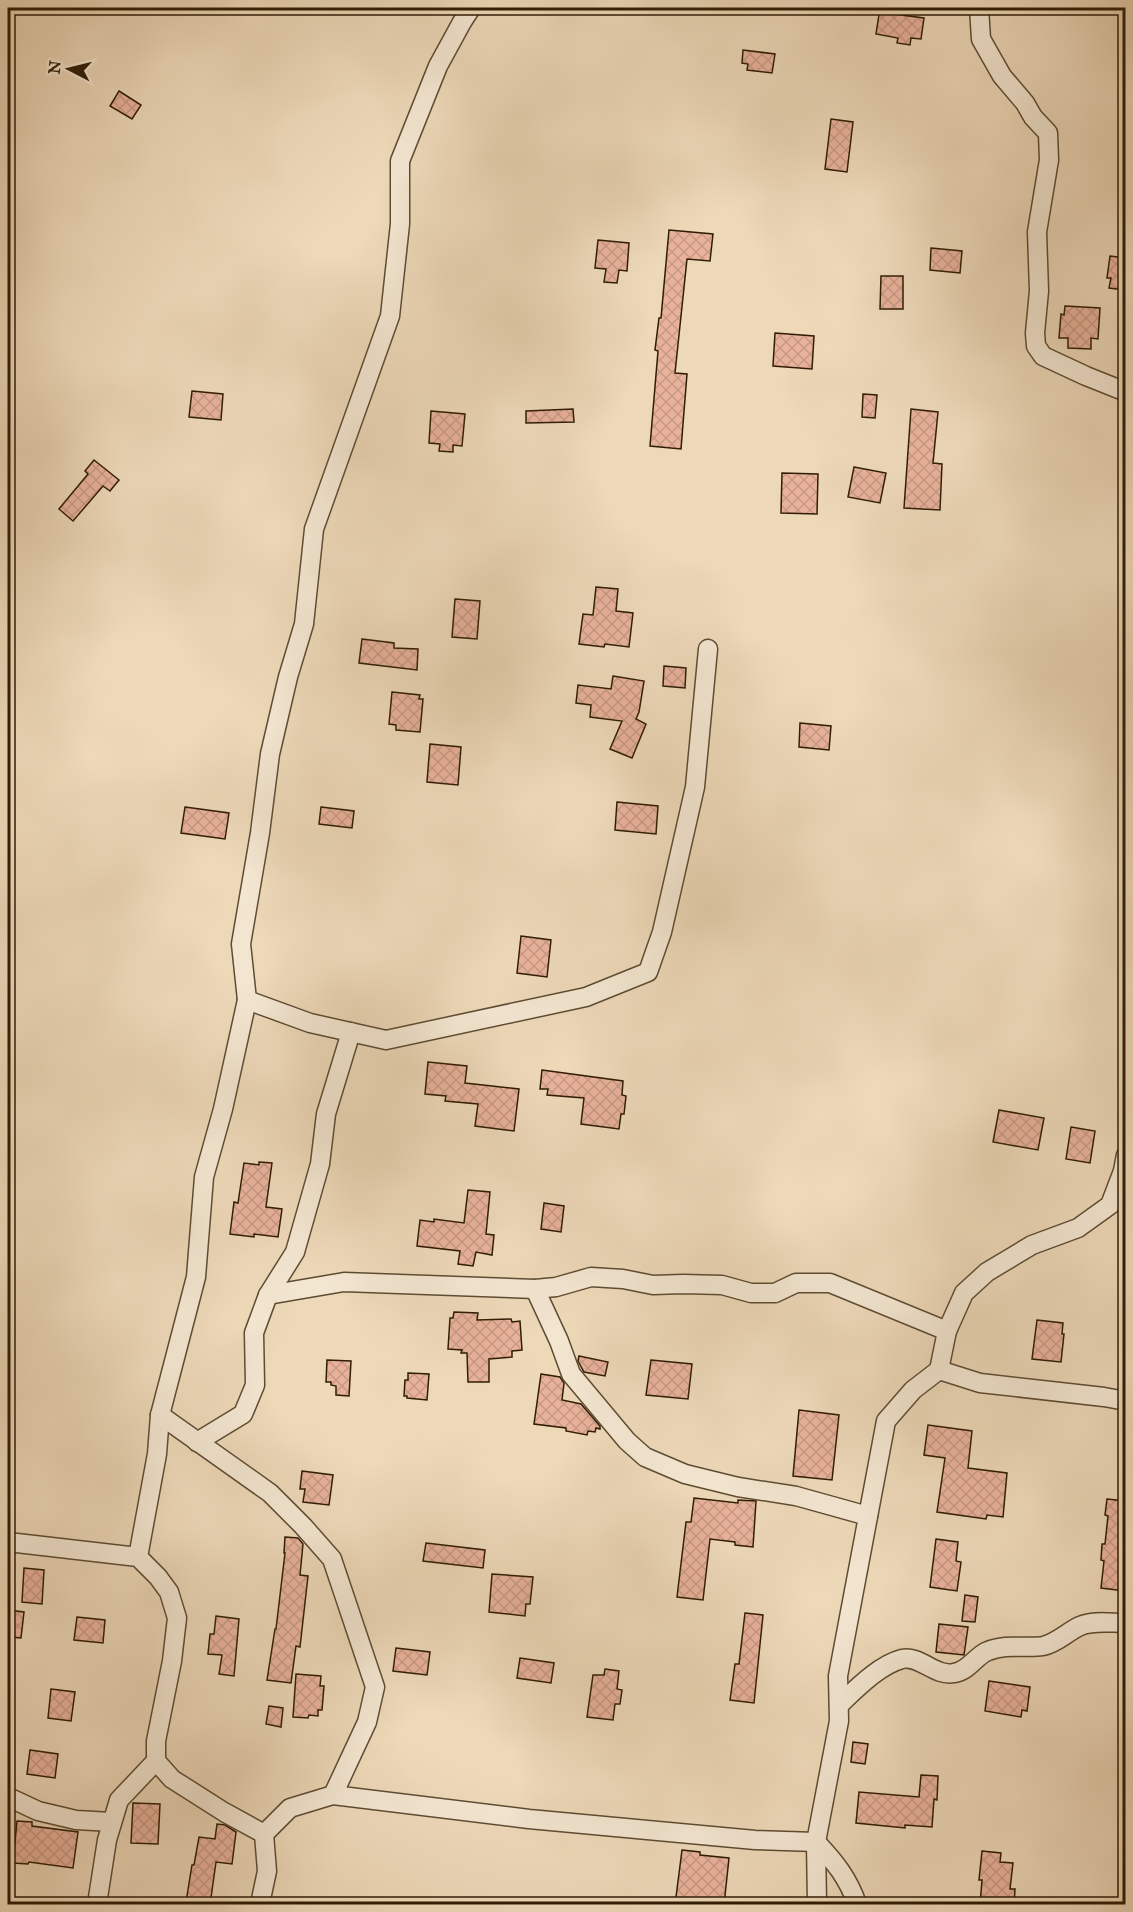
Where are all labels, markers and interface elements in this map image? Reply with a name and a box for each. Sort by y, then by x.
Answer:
north arrow [39,39,99,99]
text: N [44,59,65,75]

